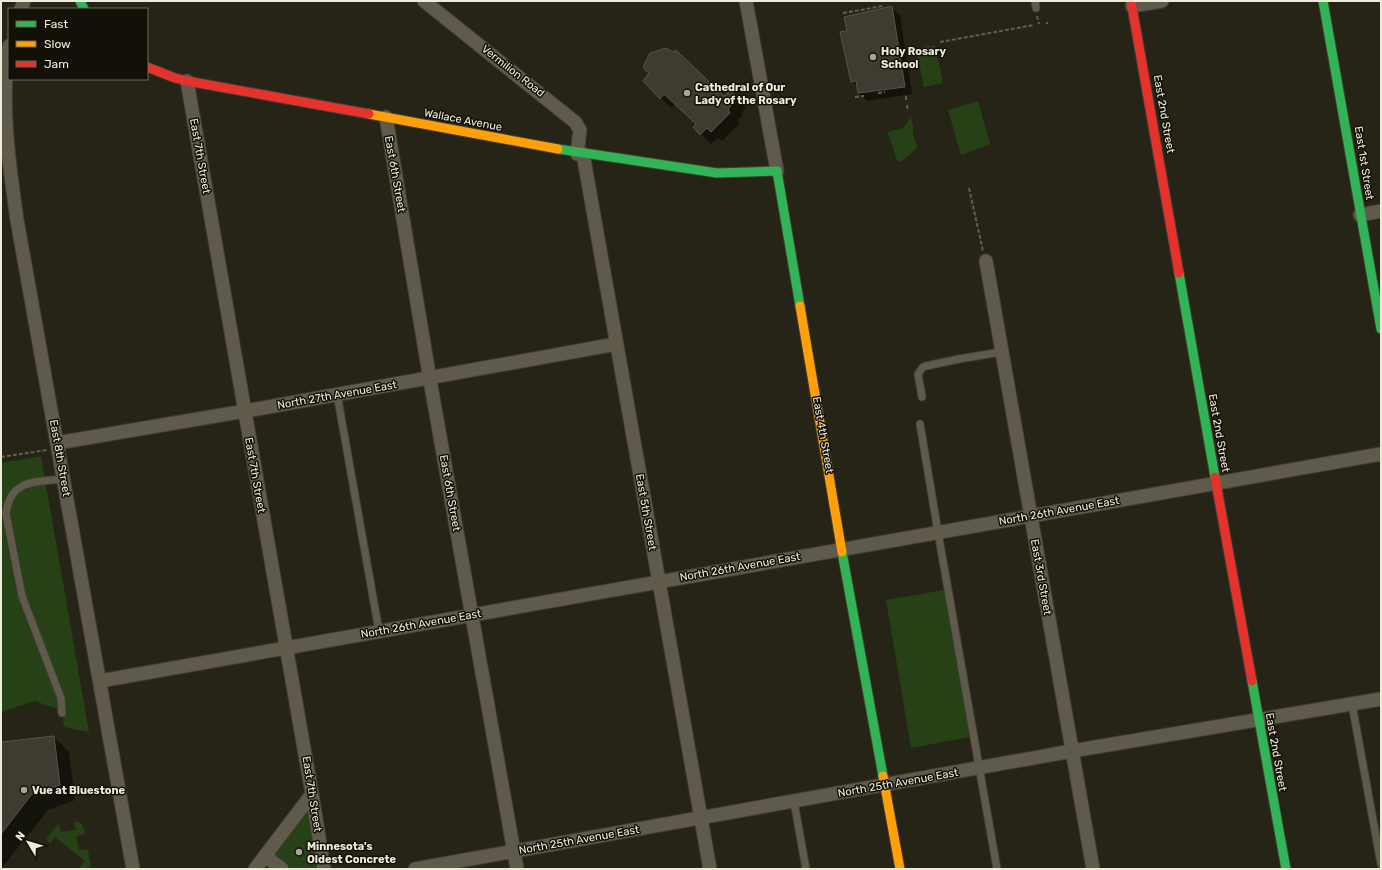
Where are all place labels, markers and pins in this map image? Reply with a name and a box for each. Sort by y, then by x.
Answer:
place label: Holy Rosary School [881,45,947,71]
marker: Holy Rosary School [868,52,878,62]
place label: Cathedral of Our Lady of the Rosary [695,81,797,107]
marker: Cathedral of Our Lady of the Rosary [682,88,692,98]
place label: Vue at Bluestone [32,784,126,797]
marker: Vue at Bluestone [19,785,29,795]
place label: Minnesota's Oldest Concrete [307,840,397,866]
marker: Minnesota's Oldest Concrete [294,847,304,857]

